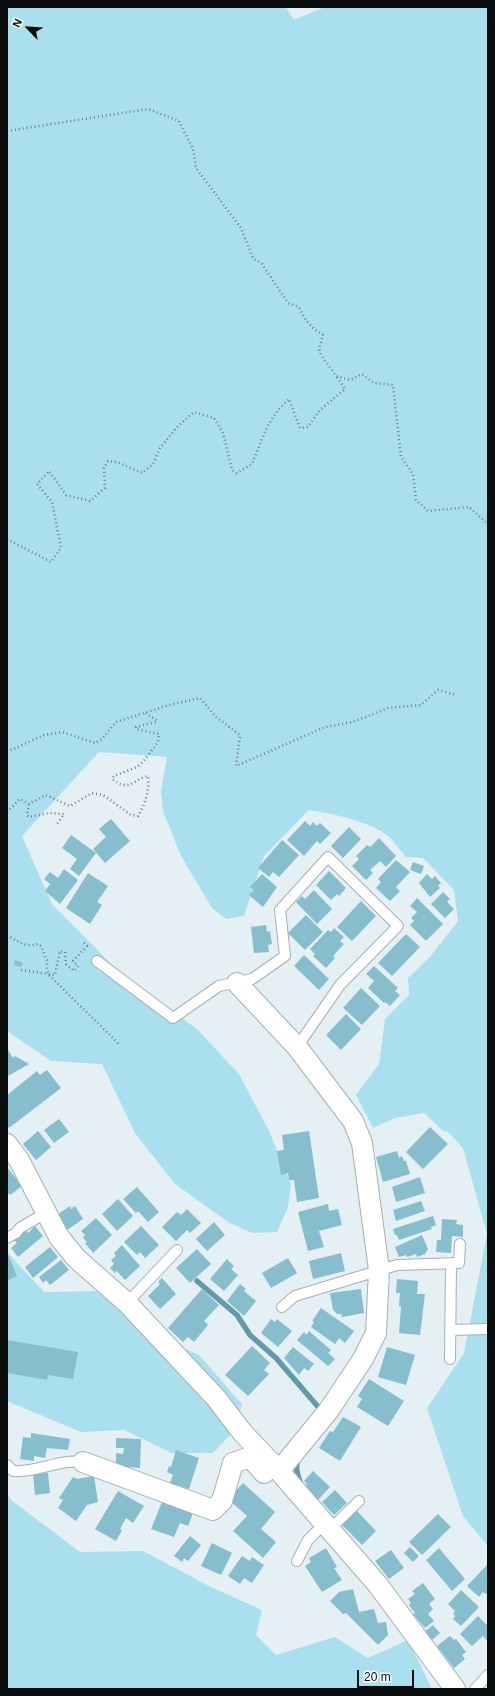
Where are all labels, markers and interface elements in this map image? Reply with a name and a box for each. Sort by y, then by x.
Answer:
north arrow [8,8,48,48]
text: N [10,17,24,29]
scale bar [359,1662,416,1688]
text: 20 m [364,1670,391,1684]

